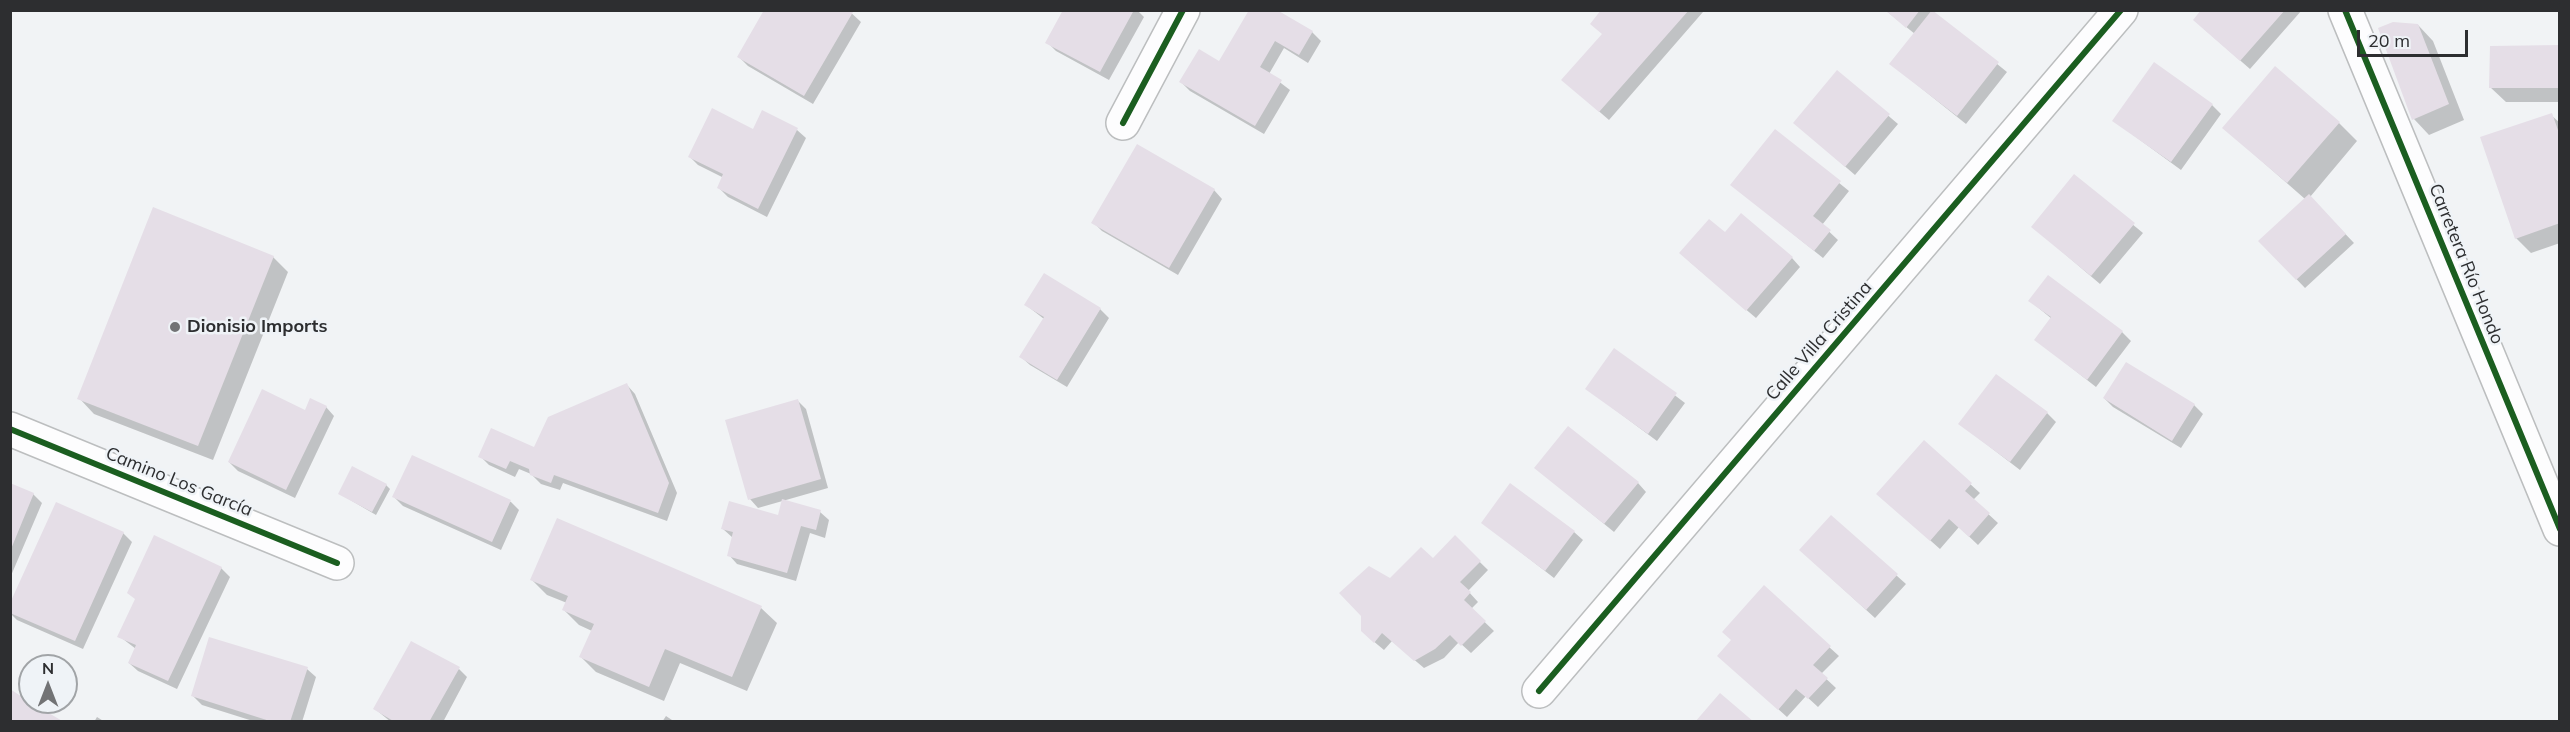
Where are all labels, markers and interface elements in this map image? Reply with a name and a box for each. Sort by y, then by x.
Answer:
scale bar [2360,18,2471,56]
text: 20 m [2368,29,2410,52]
street label: Carretera Río Hondo [2424,181,2508,347]
street label: Calle Villa Cristina [1761,277,1877,405]
place label: Dionisio Imports [187,316,327,338]
marker: Dionisio Imports [168,320,182,334]
street label: Camino Los García [102,443,256,521]
north arrow [18,654,78,714]
text: N [42,658,54,678]

